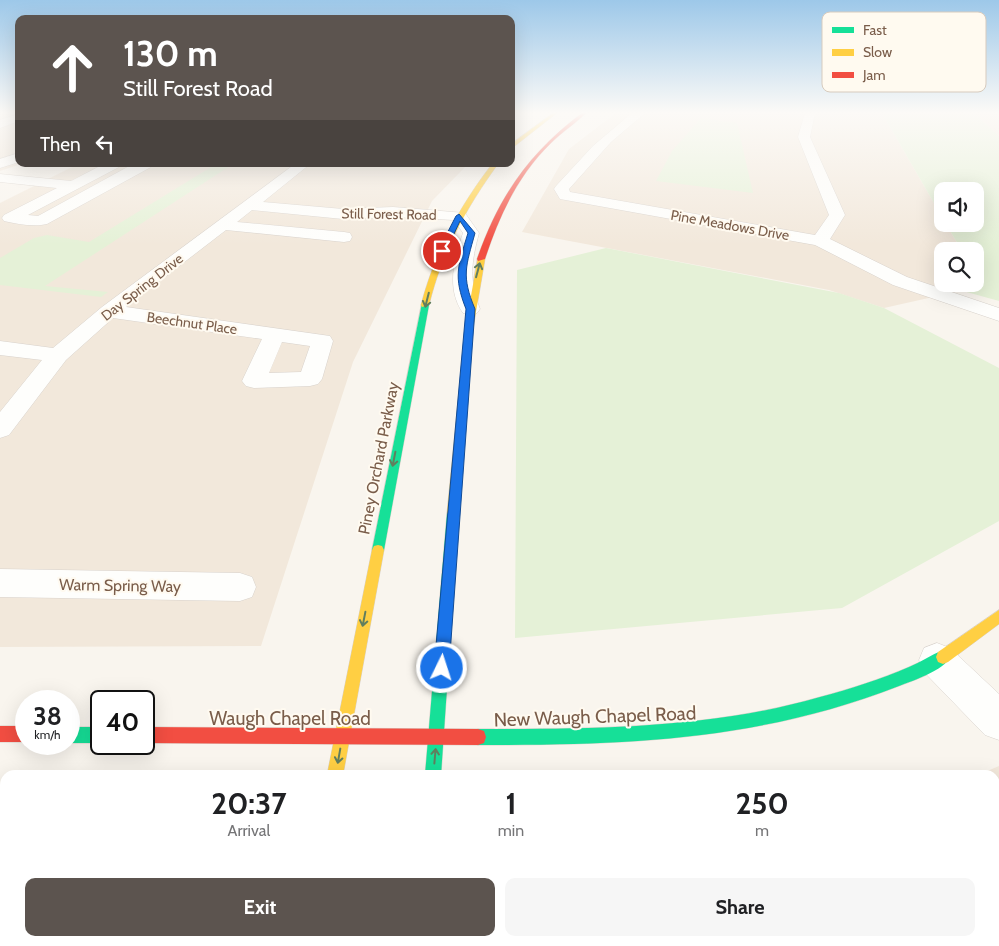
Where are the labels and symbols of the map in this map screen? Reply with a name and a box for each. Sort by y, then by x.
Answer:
legend [822,12,986,92]
text: Fast [863,21,887,39]
text: Slow [863,43,892,61]
text: Jam [862,66,885,84]
street label: Still Forest Road [341,204,437,224]
street label: Pine Meadows Drive [669,206,791,244]
pin [421,230,463,272]
street label: Day Spring Drive [97,249,187,325]
one-way arrow [473,263,483,279]
one-way arrow [422,291,431,307]
street label: Beechnut Place [146,308,238,338]
street label: Piney Orchard Parkway [354,380,403,536]
one-way arrow [389,450,399,466]
street label: Warm Spring Way [59,575,181,596]
one-way arrow [359,610,369,626]
position arrow [415,641,467,693]
speed limit sign: 40 [90,690,155,755]
street label: New Waugh Chapel Road [493,701,697,732]
street label: Waugh Chapel Road [209,707,371,730]
one-way arrow [333,747,343,763]
one-way arrow [430,748,440,764]

